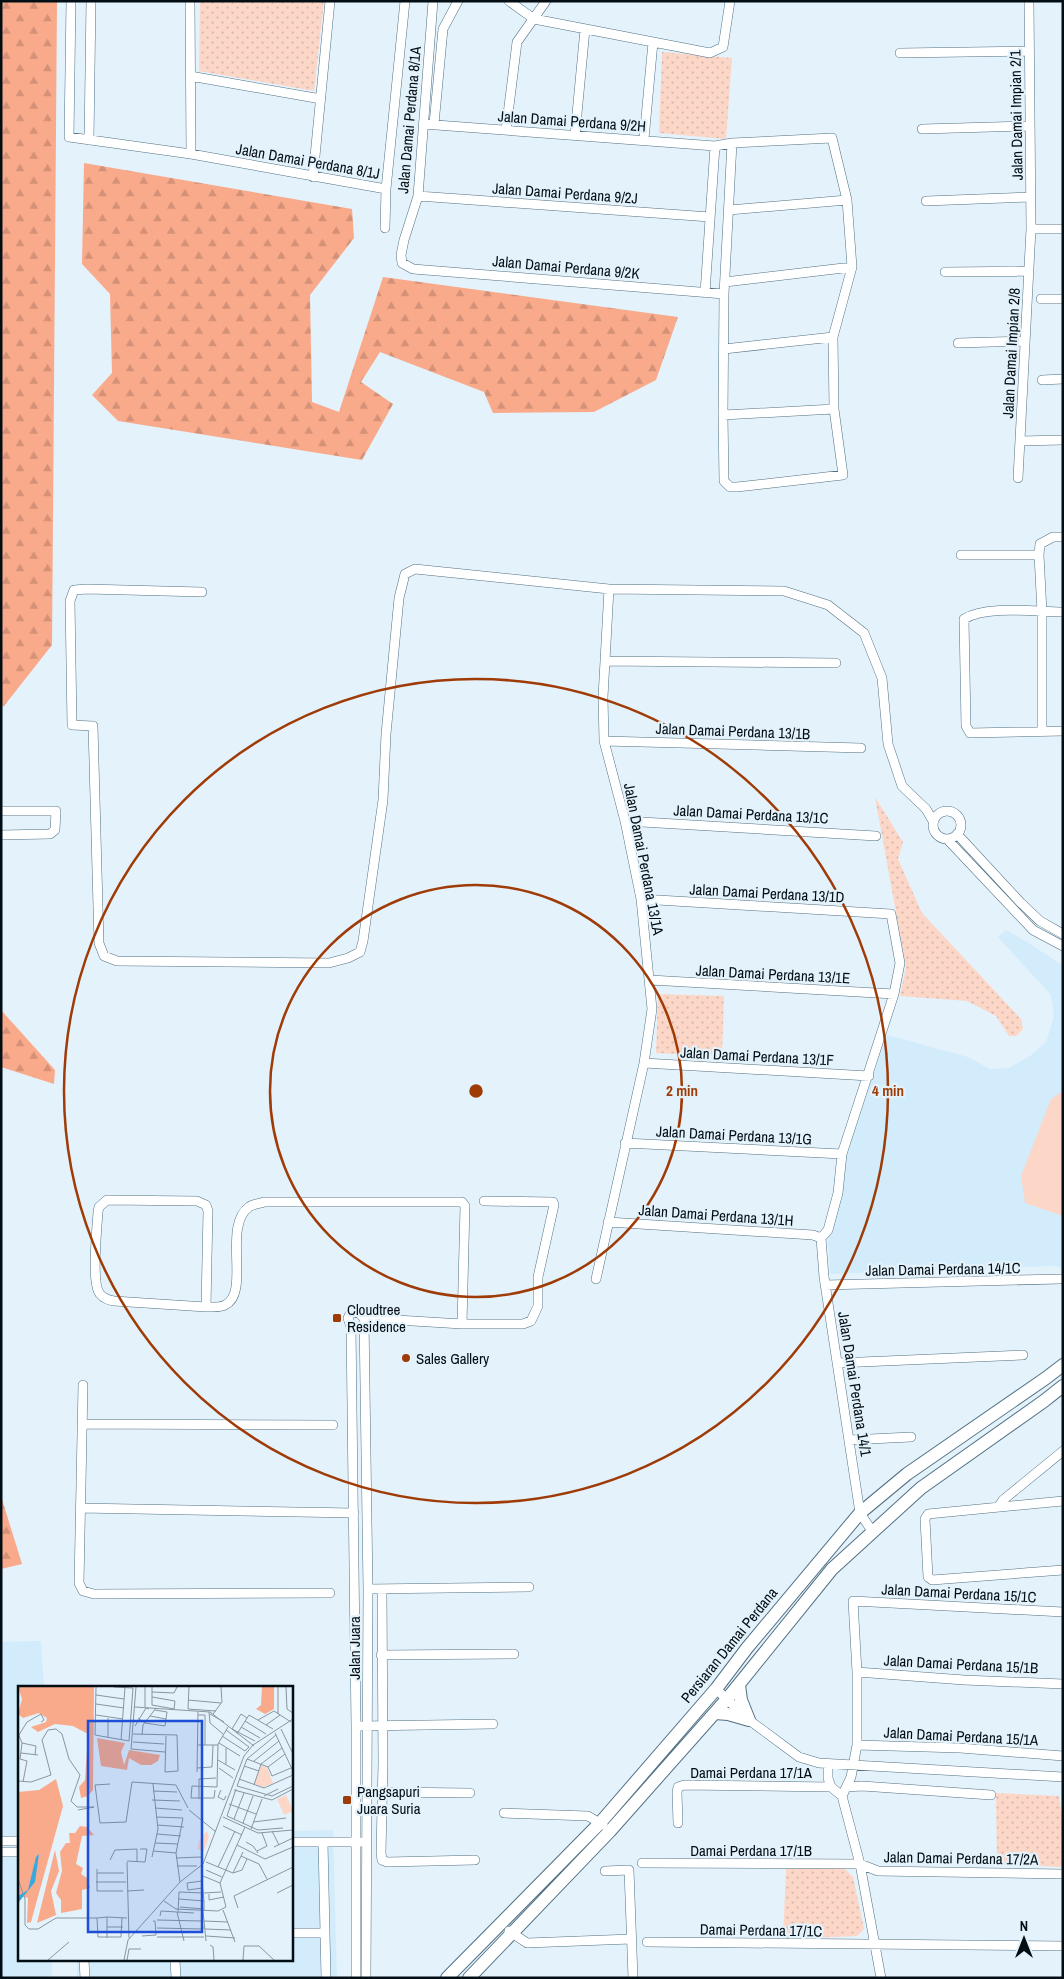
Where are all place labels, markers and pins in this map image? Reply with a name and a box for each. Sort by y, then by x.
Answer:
centre of rings [467,1082,485,1100]
place label: Cloudtree Residence [347,1299,406,1337]
marker: Cloudtree Residence [331,1312,343,1324]
place label: Sales Gallery [416,1348,490,1369]
marker: Sales Gallery [400,1352,412,1364]
place label: Pangsapuri Juara Suria [357,1781,421,1819]
marker: Pangsapuri Juara Suria [341,1794,353,1806]

